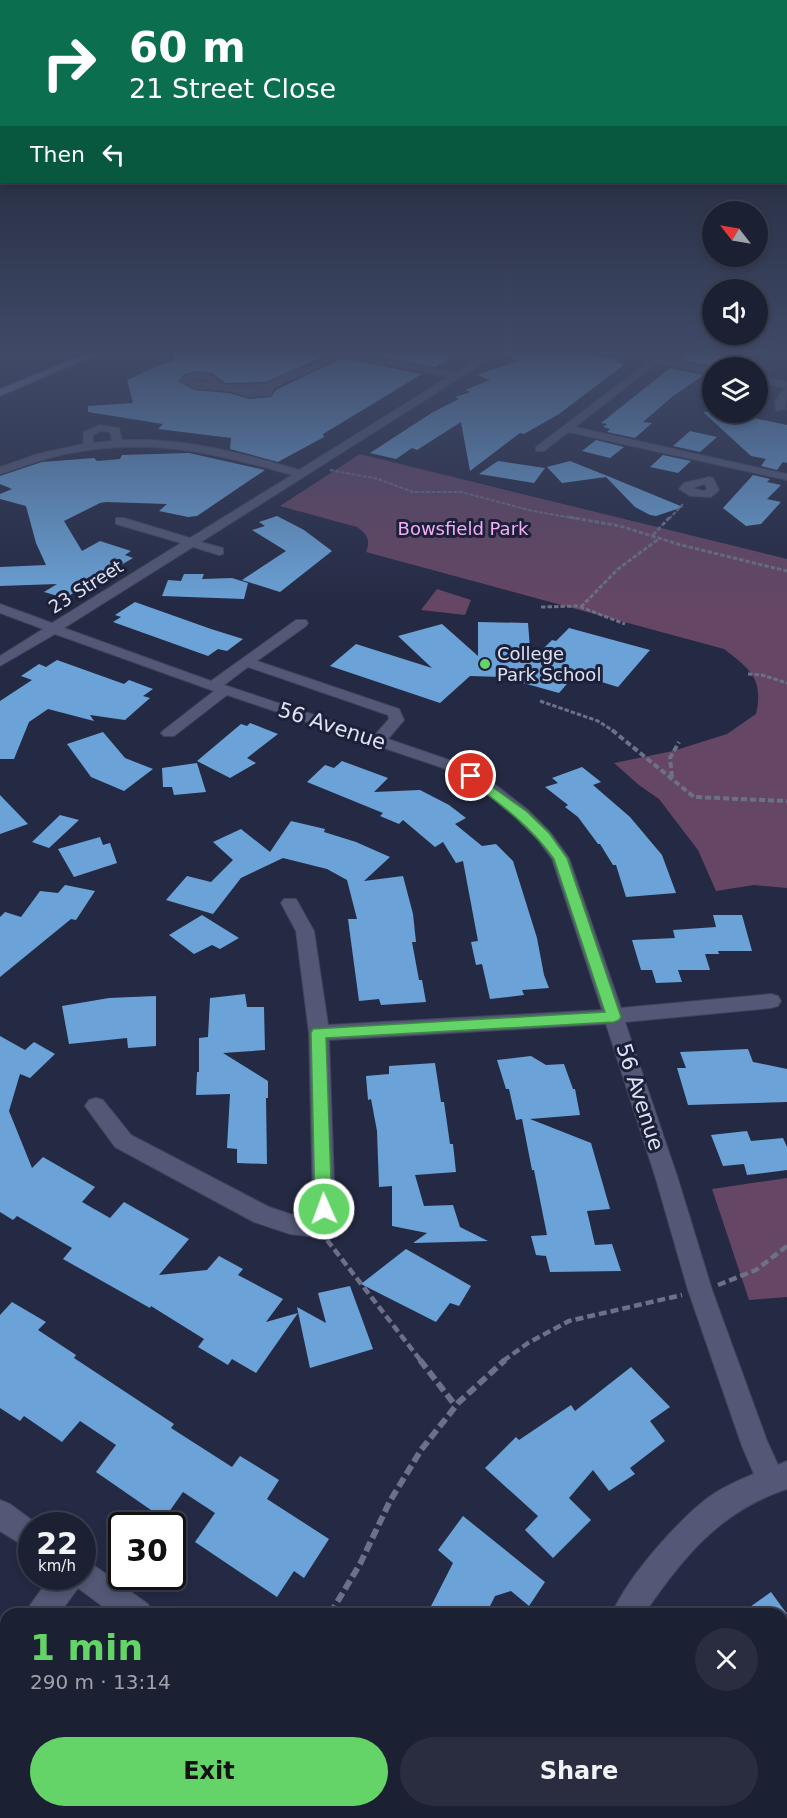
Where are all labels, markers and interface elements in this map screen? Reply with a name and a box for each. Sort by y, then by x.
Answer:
text: 60 m [129,23,246,72]
icon: right [30,24,108,102]
text: 21 Street Close [129,73,336,104]
icon: left [97,138,130,171]
text: Then [30,142,85,167]
north arrow [702,201,768,267]
map controls [702,201,768,423]
button: sound [702,279,768,345]
button: layers [702,357,768,423]
park label: Bowsfield Park [398,518,529,539]
street label: 23 Street [45,556,127,618]
place label: College Park School [497,643,601,685]
marker: College Park School [478,657,492,671]
street label: 56 Avenue [275,697,389,755]
pin [445,750,496,801]
icon: arrive [454,759,487,792]
street label: 56 Avenue [611,1040,669,1154]
position arrow [292,1177,356,1241]
speed limit sign: 30 [108,1512,186,1590]
text: 22 [36,1526,78,1561]
text: km/h [38,1557,76,1575]
text: 1 min [30,1627,143,1668]
button: close [695,1628,758,1691]
text: 290 m · 13:14 [30,1670,171,1694]
button: Exit [30,1737,388,1806]
button: Share [400,1737,758,1806]

